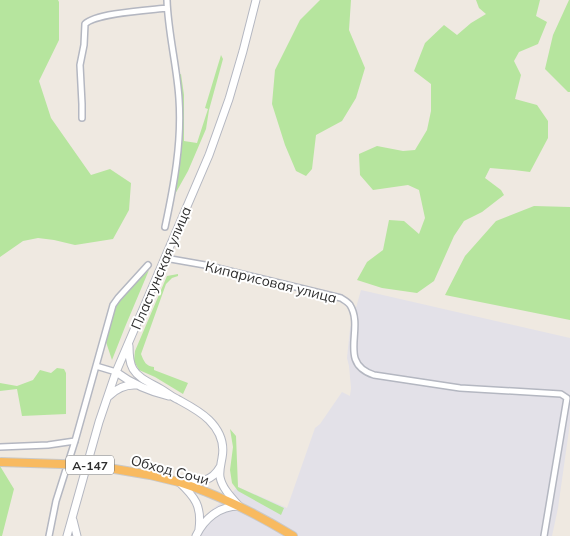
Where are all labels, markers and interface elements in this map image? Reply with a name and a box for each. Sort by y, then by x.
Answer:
street label: Пластунская улица [127,204,195,332]
street label: Кипарисовая улица [203,257,339,307]
street label: Обход Сочи [129,451,211,489]
road number: А-147 [66,456,114,474]

